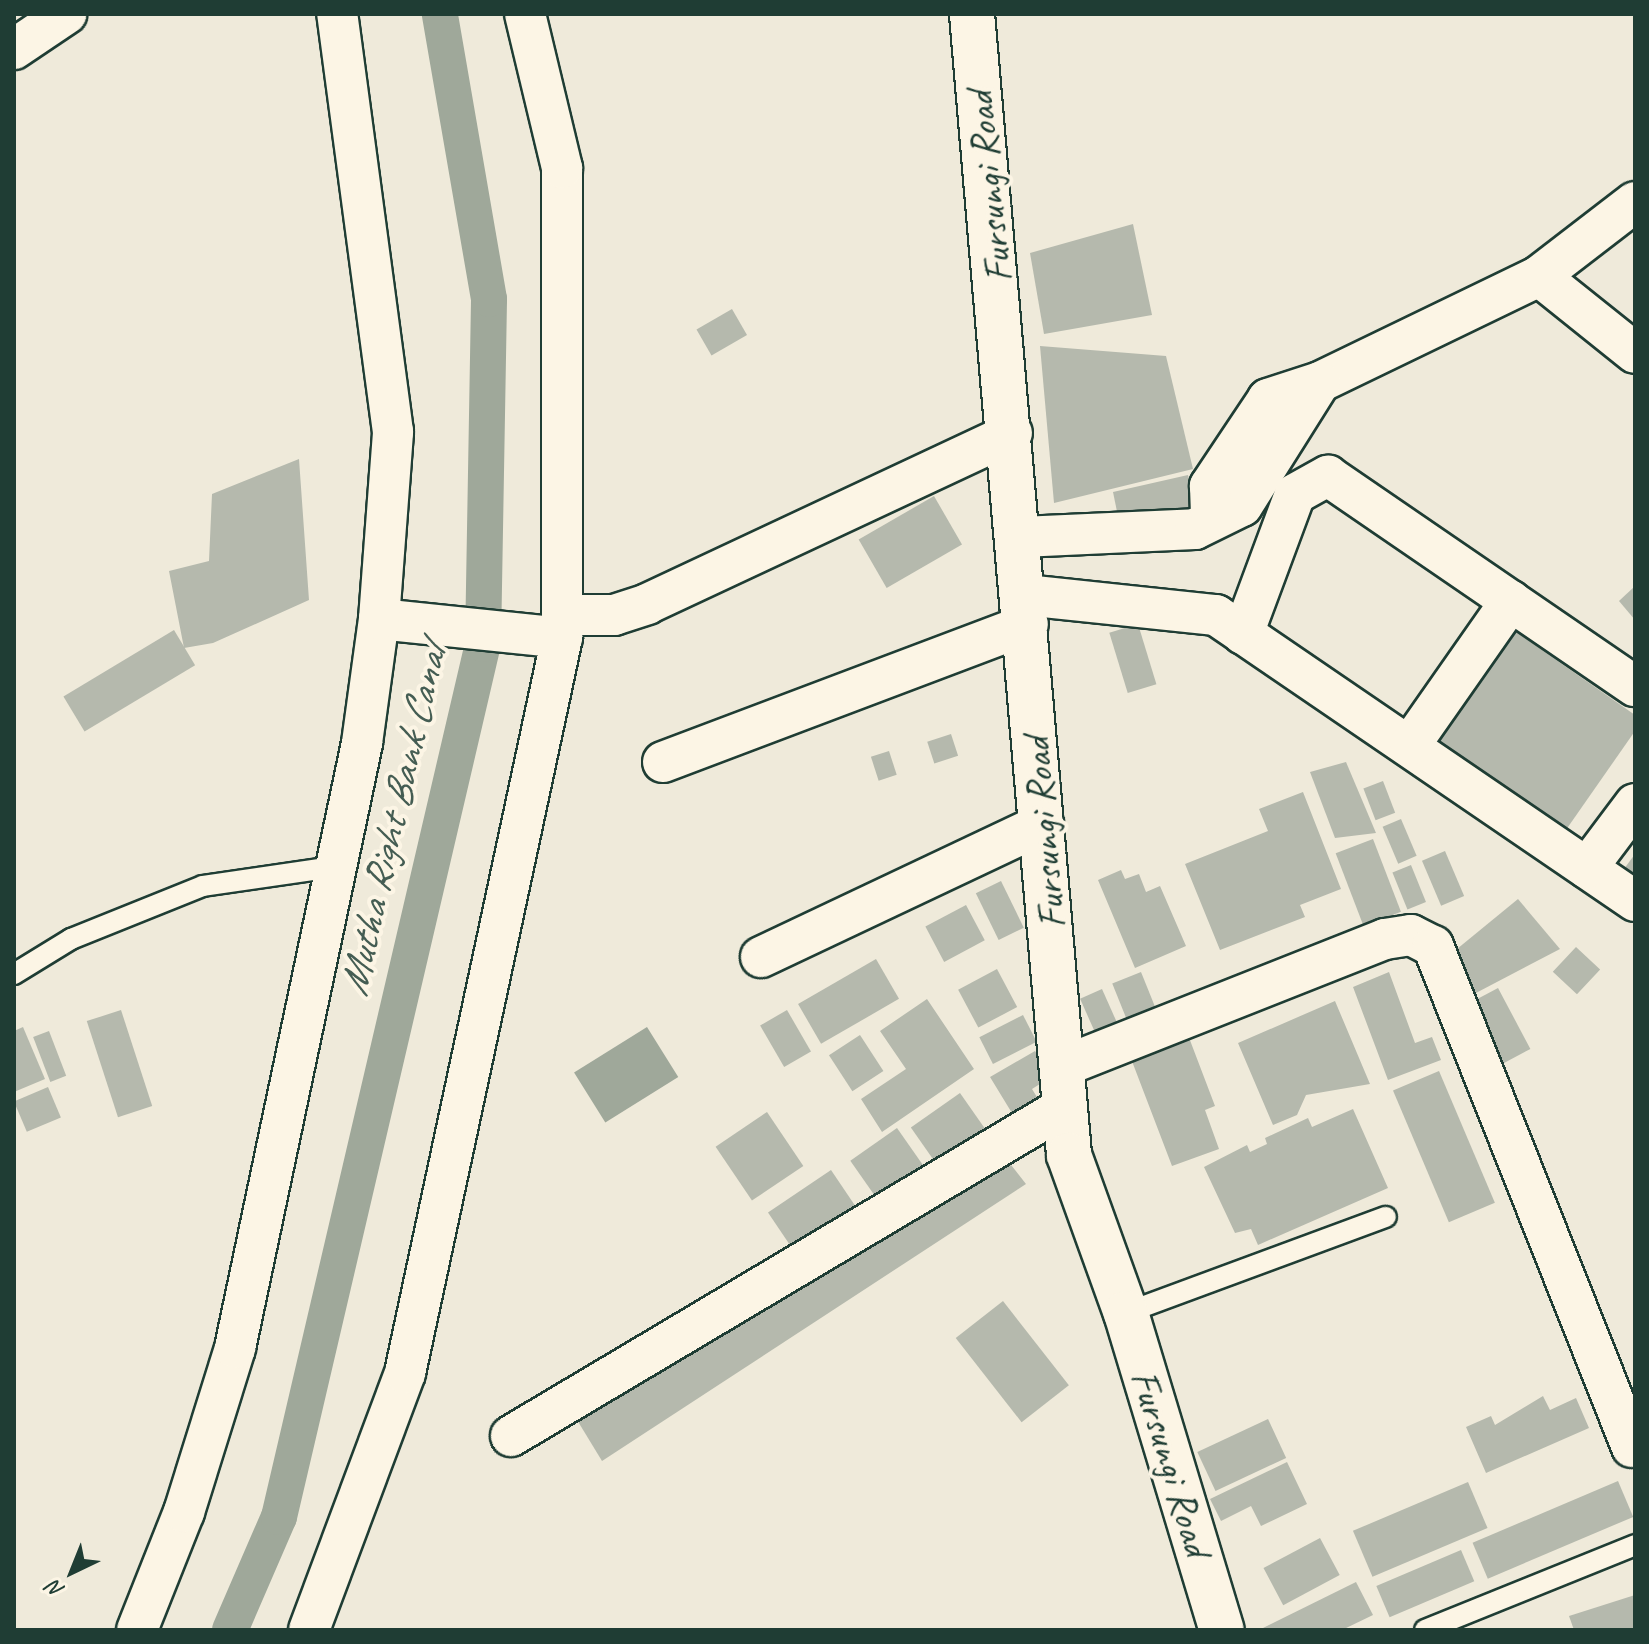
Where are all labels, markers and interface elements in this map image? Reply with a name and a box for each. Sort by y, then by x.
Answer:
street label: Fursungi Road [955,89,1023,285]
water label: Mutha Right Bank Canal [328,640,458,1002]
street label: Fursungi Road [1012,735,1076,931]
street label: Fursungi Road [1120,1364,1222,1562]
north arrow [32,1532,112,1612]
text: N [41,1575,70,1604]

